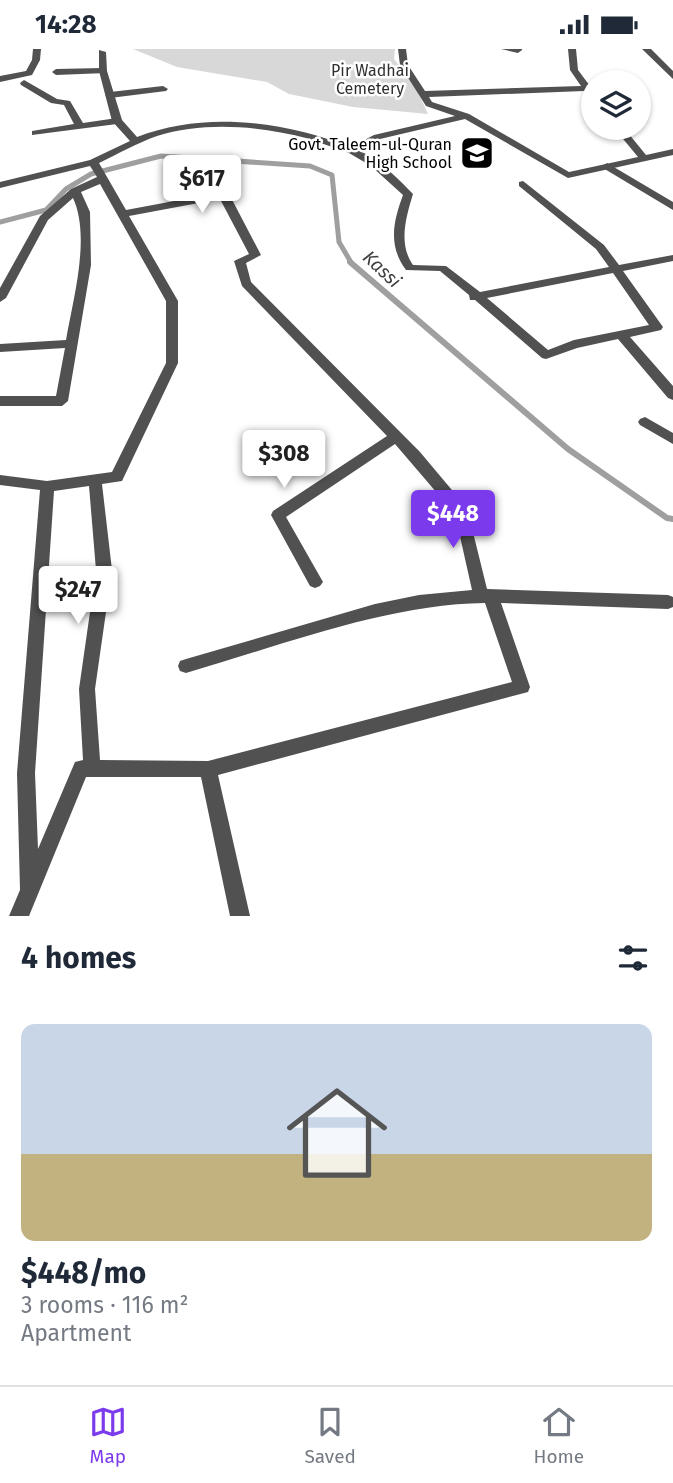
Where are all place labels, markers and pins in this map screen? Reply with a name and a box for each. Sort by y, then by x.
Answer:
school or university icon: Govt. Taleem-ul-Quran High School [458,134,496,172]
place label: Govt. Taleem-ul-Quran High School [288,135,452,172]
pin: $617 [161,155,243,215]
pin: $308 [243,431,325,490]
pin: $448 [412,491,494,550]
pin: $247 [37,567,119,626]

